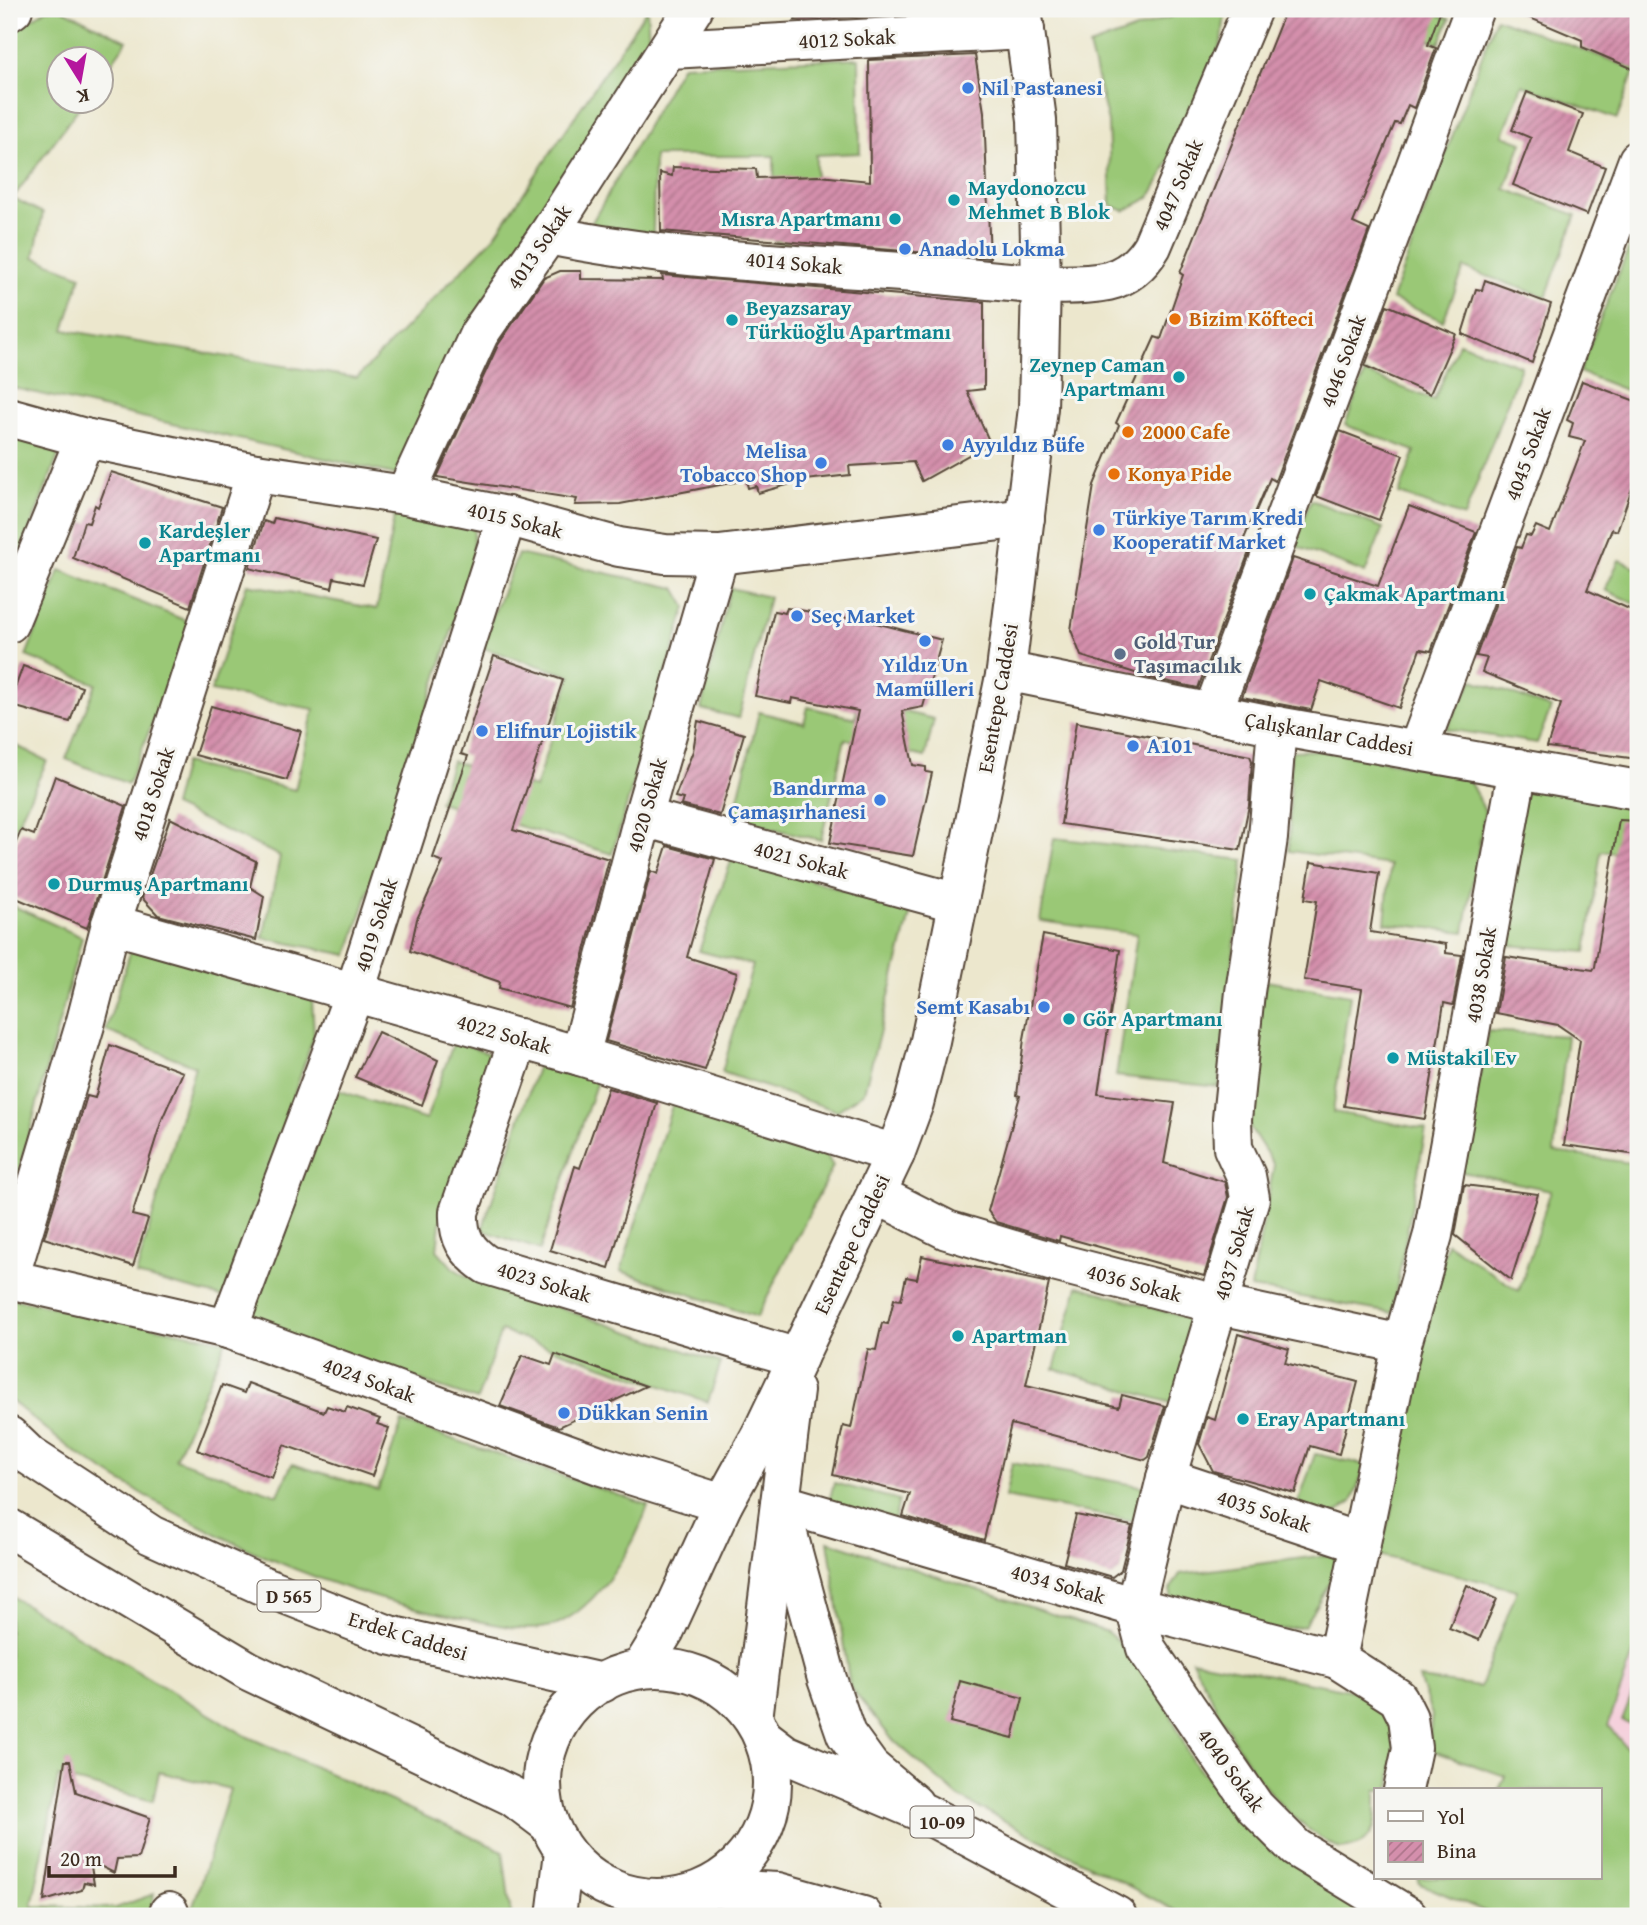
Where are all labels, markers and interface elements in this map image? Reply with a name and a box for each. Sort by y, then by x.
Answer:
street label: 4012 Sokak [798,20,897,57]
north arrow [46,46,116,116]
place label: Nil Pastanesi [982,72,1103,103]
marker: Nil Pastanesi [960,80,976,96]
text: K [75,82,92,112]
street label: 4047 Sokak [1144,134,1211,236]
place label: Maydonozcu Mehmet B Blok [968,172,1111,227]
marker: Maydonozcu Mehmet B Blok [946,192,962,208]
street label: 4013 Sokak [499,197,579,296]
place label: Mısra Apartmanı [721,203,881,234]
marker: Mısra Apartmanı [887,211,903,227]
place label: Anadolu Lokma [919,233,1065,264]
marker: Anadolu Lokma [897,241,913,257]
street label: 4014 Sokak [744,243,844,282]
place label: Beyazsaray Türküoğlu Apartmanı [746,292,951,347]
place label: Bizim Köfteci [1189,303,1314,334]
street label: 4046 Sokak [1311,310,1374,412]
marker: Bizim Köfteci [1167,311,1183,327]
marker: Beyazsaray Türküoğlu Apartmanı [724,312,740,328]
place label: Zeynep Caman Apartmanı [1029,349,1166,404]
marker: Zeynep Caman Apartmanı [1171,369,1187,385]
street label: 4045 Sokak [1496,403,1559,505]
place label: 2000 Cafe [1142,416,1230,447]
marker: 2000 Cafe [1120,424,1136,440]
place label: Ayyıldız Büfe [962,429,1085,460]
place label: Melisa Tobacco Shop [680,435,807,490]
marker: Ayyıldız Büfe [940,437,956,453]
marker: Melisa Tobacco Shop [813,455,829,471]
place label: Konya Pide [1128,458,1232,489]
marker: Konya Pide [1106,466,1122,482]
street label: 4015 Sokak [464,493,566,546]
place label: Türkiye Tarım Kredi Kooperatif Market [1113,502,1304,557]
place label: Kardeşler Apartmanı [159,515,261,570]
marker: Türkiye Tarım Kredi Kooperatif Market [1091,522,1107,538]
marker: Kardeşler Apartmanı [137,535,153,551]
place label: Çakmak Apartmanı [1324,578,1506,609]
marker: Çakmak Apartmanı [1302,586,1318,602]
place label: Seç Market [811,600,915,631]
marker: Seç Market [789,608,805,624]
street label: Esentepe Caddesi [969,621,1026,775]
place label: Gold Tur Taşımacılık [1134,626,1243,681]
marker: Yıldız Un Mamülleri [917,633,933,649]
marker: Gold Tur Taşımacılık [1112,646,1128,662]
place label: Yıldız Un Mamülleri [876,649,975,704]
street label: Çalışkanlar Caddesi [1242,703,1416,764]
place label: Elifnur Lojistik [496,715,638,746]
marker: Elifnur Lojistik [474,723,490,739]
place label: A101 [1147,730,1193,761]
marker: A101 [1125,738,1141,754]
street label: 4018 Sokak [123,742,182,845]
street label: 4020 Sokak [618,754,675,856]
place label: Bandırma Çamaşırhanesi [728,772,866,827]
marker: Bandırma Çamaşırhanesi [872,792,888,808]
street label: 4021 Sokak [750,832,852,887]
place label: Durmuş Apartmanı [68,868,249,899]
street label: 4019 Sokak [346,873,405,976]
marker: Durmuş Apartmanı [46,876,62,892]
street label: 4038 Sokak [1457,924,1504,1026]
place label: Semt Kasabı [916,991,1030,1022]
marker: Semt Kasabı [1036,999,1052,1015]
place label: Gör Apartmanı [1083,1003,1223,1034]
street label: 4022 Sokak [453,1005,555,1062]
marker: Gör Apartmanı [1061,1011,1077,1027]
place label: Müstakil Ev [1407,1042,1517,1073]
marker: Müstakil Ev [1385,1050,1401,1066]
street label: Esentepe Caddesi [805,1168,898,1319]
street label: 4037 Sokak [1205,1202,1262,1304]
street label: 4023 Sokak [493,1252,596,1311]
street label: 4036 Sokak [1083,1255,1185,1310]
place label: Apartman [972,1320,1067,1351]
marker: Apartman [950,1328,966,1344]
street label: 4024 Sokak [318,1348,420,1411]
place label: Dükkan Senin [578,1397,709,1428]
place label: Eray Apartmanı [1257,1403,1406,1434]
marker: Dükkan Senin [556,1405,572,1421]
marker: Eray Apartmanı [1235,1411,1251,1427]
street label: 4035 Sokak [1213,1481,1316,1540]
street label: 4034 Sokak [1007,1555,1109,1612]
road number: D 565 [258,1580,320,1612]
street label: Erdek Caddesi [345,1603,472,1668]
street label: 4040 Sokak [1190,1721,1273,1818]
legend [1374,1788,1602,1880]
text: Yol [1437,1801,1465,1832]
road number: 10-09 [911,1806,974,1838]
scale bar [49,1834,175,1878]
text: Bina [1437,1835,1477,1866]
text: 20 m [60,1843,102,1874]

